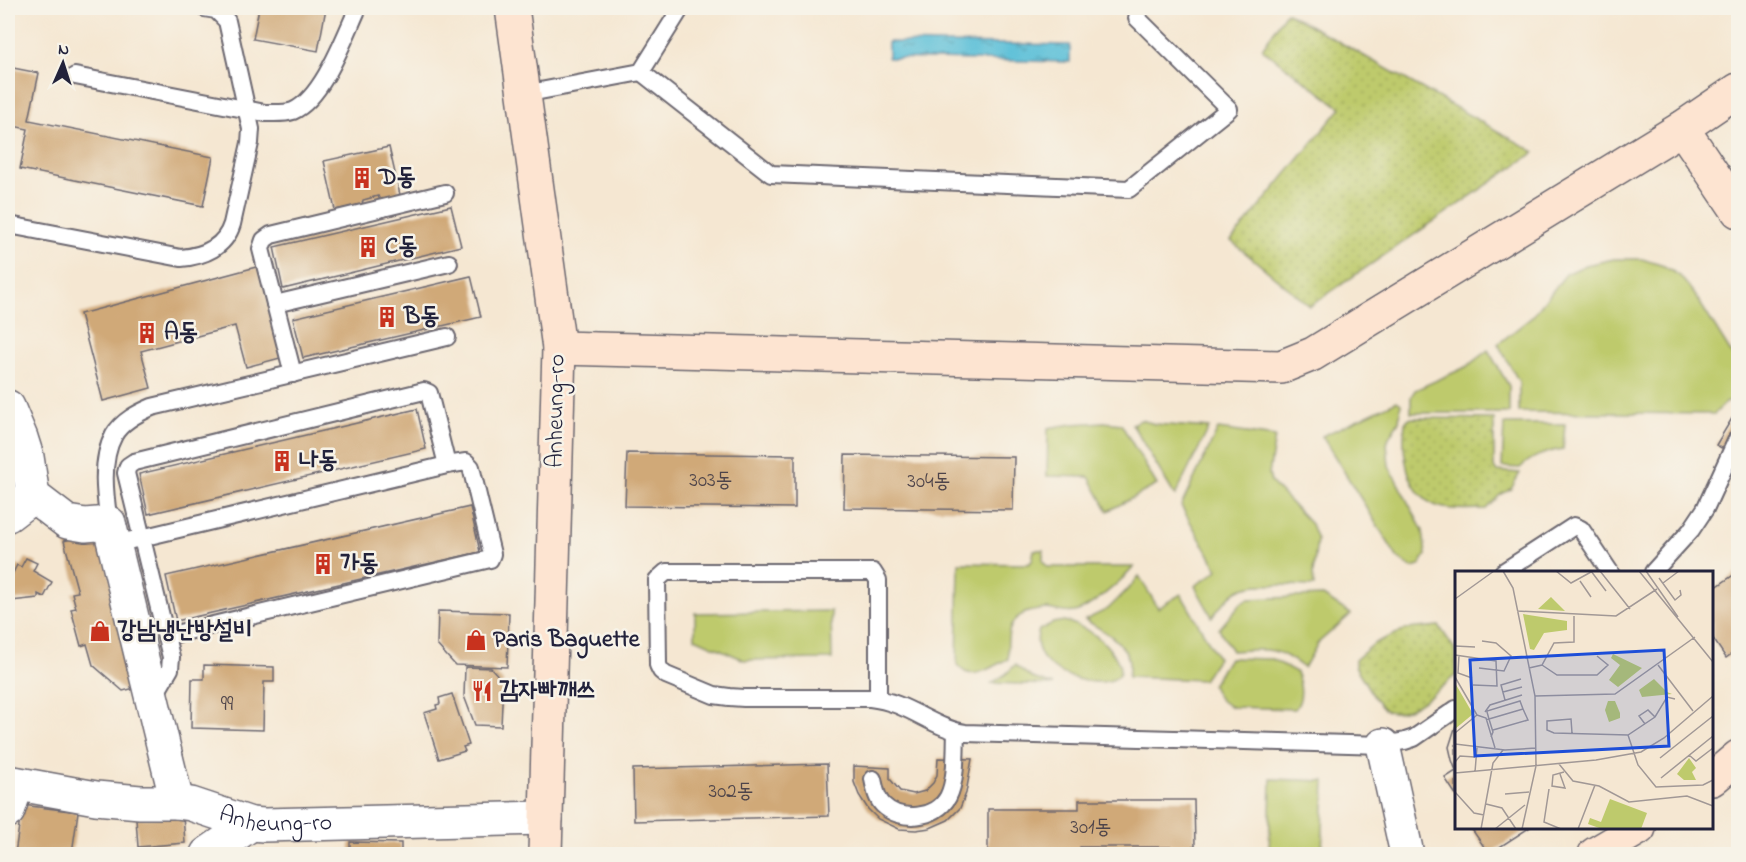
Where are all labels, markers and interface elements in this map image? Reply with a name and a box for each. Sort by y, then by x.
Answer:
north arrow [33,33,93,93]
text: N [58,38,70,62]
place label: D동 [378,161,416,196]
building icon: D동 [350,166,374,190]
place label: C동 [385,230,418,265]
building icon: C동 [356,235,380,259]
place label: B동 [403,300,439,335]
building icon: B동 [375,305,399,329]
place label: A동 [164,316,198,351]
building icon: A동 [135,321,159,345]
street label: Anheung-ro [539,354,575,468]
place label: 나동 [299,444,338,479]
building icon: 나동 [270,449,294,473]
house number: 303동 [689,466,733,496]
house number: 304동 [907,467,951,497]
place label: 가동 [340,547,379,582]
building icon: 가동 [311,552,335,576]
inset map [1455,571,1713,829]
place label: 강남냉난방설비 [117,614,252,649]
shop icon: 강남냉난방설비 [88,619,112,643]
place label: Paris Baguette [493,623,641,659]
shop icon: Paris Baguette [464,628,488,652]
place label: 감자빠깨쓰 [499,674,596,709]
restaurant icon: 감자빠깨쓰 [470,679,494,703]
house number: 99 [221,690,234,720]
house number: 302동 [708,777,754,807]
street label: Anheung-ro [214,797,332,843]
house number: 301동 [1070,813,1112,843]

